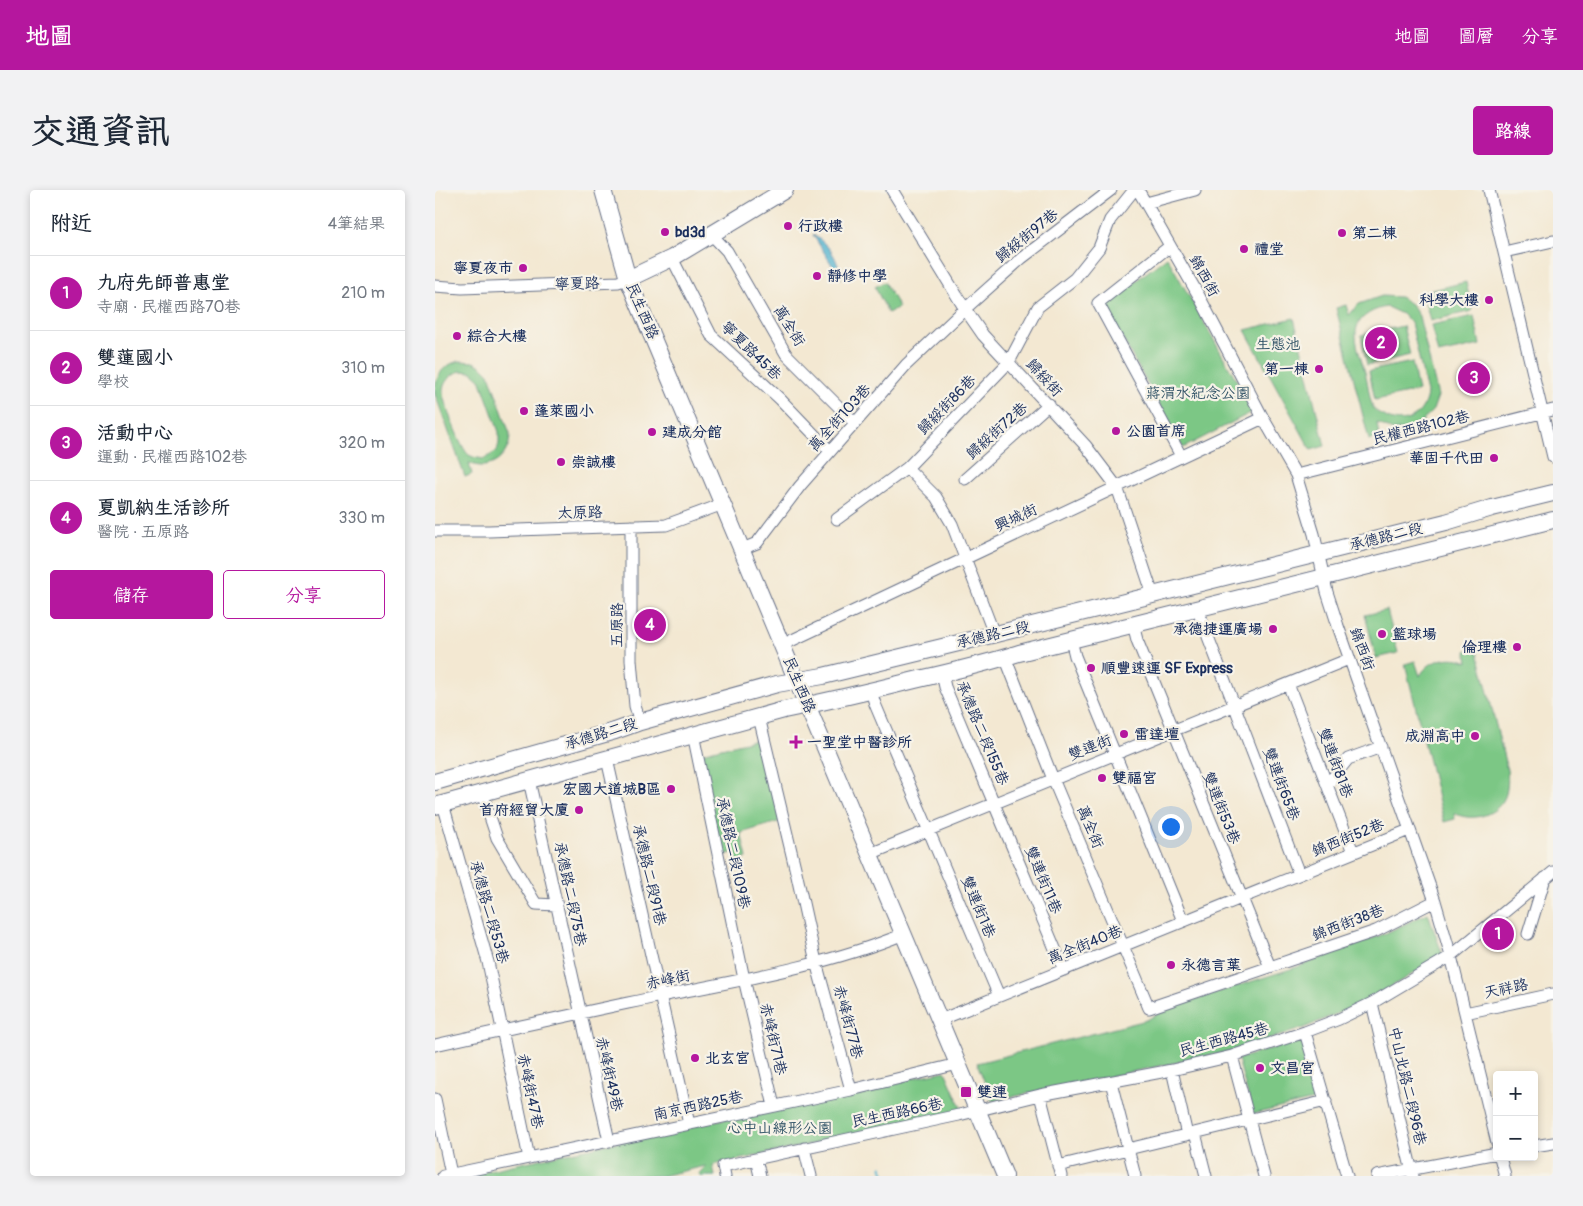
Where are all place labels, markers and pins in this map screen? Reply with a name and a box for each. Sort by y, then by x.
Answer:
place label: 行政樓 [798,217,843,236]
marker: 行政樓 [782,220,794,232]
place label: bd3d [675,223,705,242]
place label: 第二棟 [1352,224,1397,243]
marker: bd3d [659,226,671,238]
marker: 第二棟 [1336,227,1348,239]
place label: 禮堂 [1254,240,1284,259]
marker: 禮堂 [1238,243,1250,255]
place label: 寧夏夜市 [453,259,513,278]
marker: 寧夏夜市 [517,262,529,274]
place label: 靜修中學 [827,267,887,286]
marker: 靜修中學 [811,270,823,282]
place label: 科學大樓 [1419,291,1479,310]
marker: 科學大樓 [1483,294,1495,306]
pin: 2 [1365,324,1397,362]
place label: 綜合大樓 [467,327,527,346]
marker: 綜合大樓 [451,330,463,342]
pin: 3 [1458,359,1490,397]
place label: 第一棟 [1264,360,1309,379]
marker: 第一棟 [1313,363,1325,375]
place label: 蓬萊國小 [534,402,594,421]
marker: 蓬萊國小 [518,405,530,417]
place label: 公園首席 [1126,422,1186,441]
place label: 建成分館 [662,423,722,442]
marker: 公園首席 [1110,425,1122,437]
marker: 建成分館 [646,426,658,438]
place label: 華固千代田 [1409,449,1484,468]
marker: 華固千代田 [1488,452,1500,464]
place label: 崇誠樓 [571,453,616,472]
marker: 崇誠樓 [555,456,567,468]
pin: 4 [634,606,666,644]
place label: 承德捷運廣場 [1173,620,1263,639]
marker: 承德捷運廣場 [1267,623,1279,635]
place label: 籃球場 [1392,625,1437,644]
marker: 籃球場 [1376,628,1388,640]
place label: 倫理樓 [1462,638,1507,657]
marker: 倫理樓 [1511,641,1523,653]
place label: 順豐速運 SF Express [1101,659,1233,678]
marker: 順豐速運 SF Express [1085,662,1097,674]
place label: 雷達壇 [1134,725,1180,744]
place label: 成淵高中 [1405,727,1465,746]
marker: 雷達壇 [1118,728,1130,740]
marker: 成淵高中 [1469,730,1481,742]
place label: 一聖堂中醫診所 [807,733,912,752]
marker: 一聖堂中醫診所 [789,735,803,749]
place label: 雙福宮 [1112,769,1157,788]
marker: 雙福宮 [1096,772,1108,784]
place label: 宏國大道城B區 [563,780,661,799]
marker: 宏國大道城B區 [665,783,677,795]
place label: 首府經貿大廈 [479,801,569,820]
marker: 首府經貿大廈 [573,804,585,816]
pin: 1 [1482,915,1514,953]
place label: 永德言葉 [1181,956,1241,975]
marker: 永德言葉 [1165,959,1177,971]
place label: 北玄宮 [705,1049,750,1068]
marker: 北玄宮 [689,1052,701,1064]
place label: 文昌宮 [1270,1059,1315,1078]
marker: 文昌宮 [1254,1062,1266,1074]
place label: 雙連 [977,1083,1007,1102]
marker: 雙連 [959,1085,973,1099]

